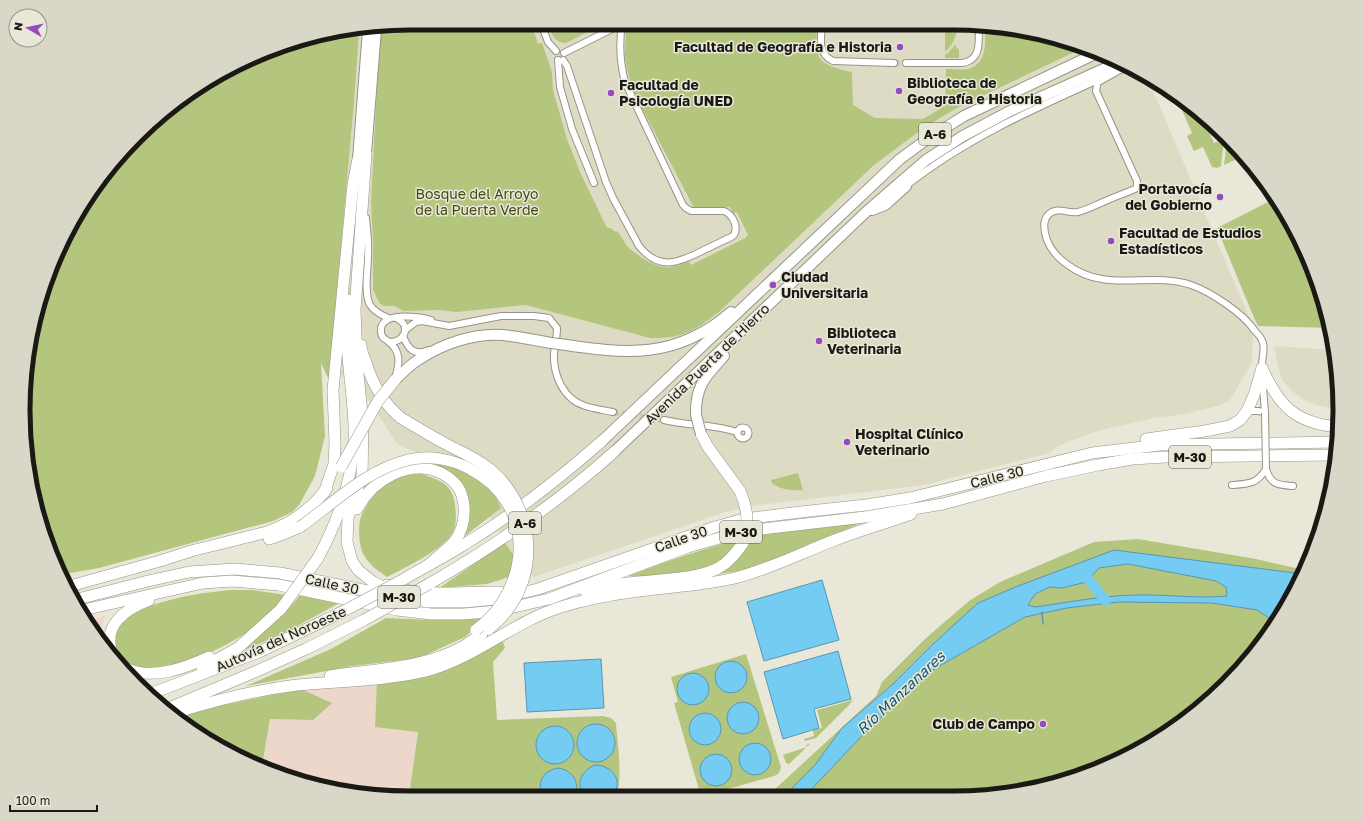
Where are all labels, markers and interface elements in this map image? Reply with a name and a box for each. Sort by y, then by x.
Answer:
north arrow [8,8,48,48]
text: N [11,21,25,32]
place label: Facultad de Geografía e Historia [674,38,892,55]
marker: Facultad de Geografía e Historia [895,42,905,52]
place label: Biblioteca de Geografía e Historia [907,74,1042,107]
place label: Facultad de Psicología UNED [619,76,733,109]
marker: Biblioteca de Geografía e Historia [894,86,904,96]
marker: Facultad de Psicología UNED [606,88,616,98]
road number: A-6 [919,123,951,145]
place label: Portavocía del Gobierno [1125,180,1212,213]
park label: Bosque del Arroyo de la Puerta Verde [415,185,539,218]
marker: Portavocía del Gobierno [1215,192,1225,202]
place label: Facultad de Estudios Estadísticos [1119,224,1261,257]
marker: Facultad de Estudios Estadísticos [1106,236,1116,246]
place label: Ciudad Universitaria [781,268,868,301]
marker: Ciudad Universitaria [768,280,778,290]
street label: Avenida Puerta de Hierro [641,300,773,428]
place label: Biblioteca Veterinaria [827,324,901,357]
marker: Biblioteca Veterinaria [814,336,824,346]
place label: Hospital Clínico Veterinario [855,425,963,458]
marker: Hospital Clínico Veterinario [842,437,852,447]
road number: M-30 [1169,446,1211,468]
street label: Calle 30 [968,462,1025,491]
road number: A-6 [509,512,541,534]
road number: M-30 [720,521,762,543]
street label: Calle 30 [652,522,709,555]
street label: Calle 30 [304,570,361,598]
road number: M-30 [378,586,420,608]
street label: Autovía del Noroeste [213,602,349,675]
water label: Río Manzanares [853,646,949,738]
place label: Club de Campo [932,715,1035,732]
marker: Club de Campo [1038,719,1048,729]
scale bar [10,787,97,813]
text: 100 m [16,793,50,808]

